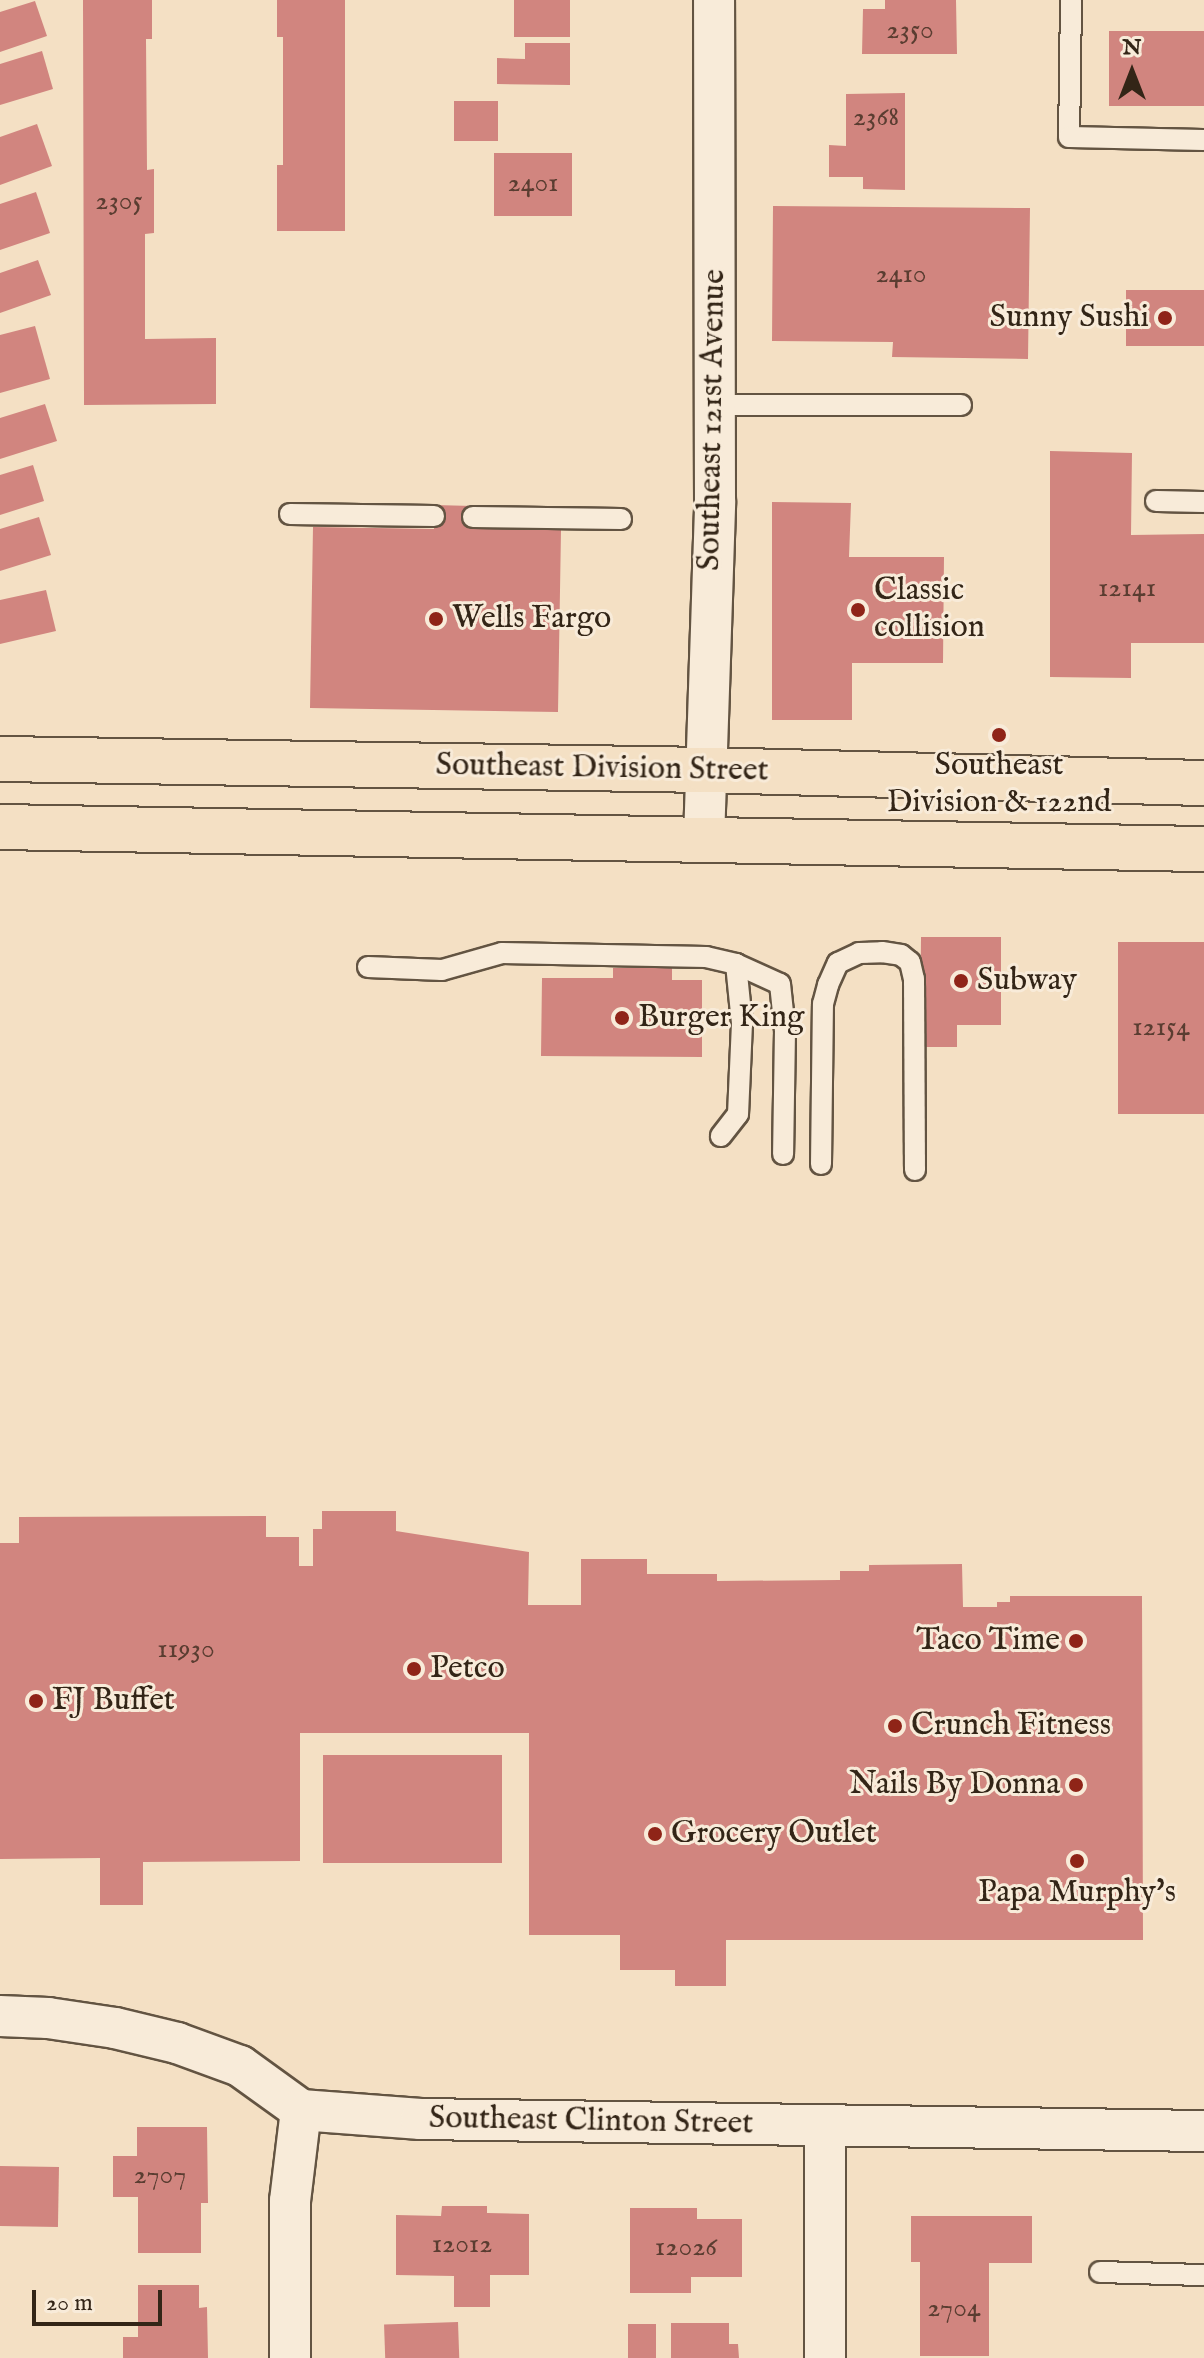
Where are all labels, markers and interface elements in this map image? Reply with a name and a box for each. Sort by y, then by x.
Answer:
house number: 2350 [886,14,934,48]
north arrow [1092,32,1172,112]
text: N [1122,34,1142,62]
house number: 2368 [853,101,899,135]
house number: 2401 [508,167,558,201]
house number: 2305 [95,185,143,219]
house number: 2410 [876,258,926,292]
street label: Southeast 121st Avenue [691,269,735,571]
place label: Sunny Sushi [990,299,1149,337]
marker: Sunny Sushi [1156,309,1174,327]
house number: 12141 [1098,572,1156,606]
place label: Classic collision [874,573,985,648]
place label: Wells Fargo [452,600,611,638]
marker: Classic collision [849,601,867,619]
marker: Wells Fargo [427,610,445,628]
marker: Southeast Division & 122nd [990,726,1008,744]
street label: Southeast Division Street [435,747,769,791]
place label: Southeast Division & 122nd [887,748,1111,823]
place label: Subway [977,962,1077,1000]
marker: Subway [952,972,970,990]
place label: Burger King [638,999,804,1037]
marker: Burger King [613,1009,631,1027]
house number: 12154 [1132,1011,1190,1045]
place label: Taco Time [916,1622,1060,1660]
marker: Taco Time [1067,1632,1085,1650]
house number: 11930 [157,1633,215,1667]
place label: Petco [430,1650,505,1688]
marker: Petco [405,1660,423,1678]
place label: FJ Buffet [52,1682,175,1720]
marker: FJ Buffet [27,1692,45,1710]
place label: Crunch Fitness [911,1707,1111,1745]
marker: Crunch Fitness [886,1717,904,1735]
place label: Nails By Donna [849,1766,1060,1804]
marker: Nails By Donna [1067,1776,1085,1794]
place label: Grocery Outlet [671,1815,877,1853]
marker: Grocery Outlet [646,1825,664,1843]
marker: Papa Murphy's [1068,1852,1086,1870]
place label: Papa Murphy's [978,1874,1176,1912]
street label: Southeast Clinton Street [428,2100,754,2144]
house number: 2707 [134,2159,186,2193]
house number: 12012 [432,2228,492,2262]
house number: 12026 [655,2231,717,2265]
scale bar [36,2274,166,2324]
text: 20 m [46,2288,93,2319]
house number: 2704 [927,2292,981,2326]

